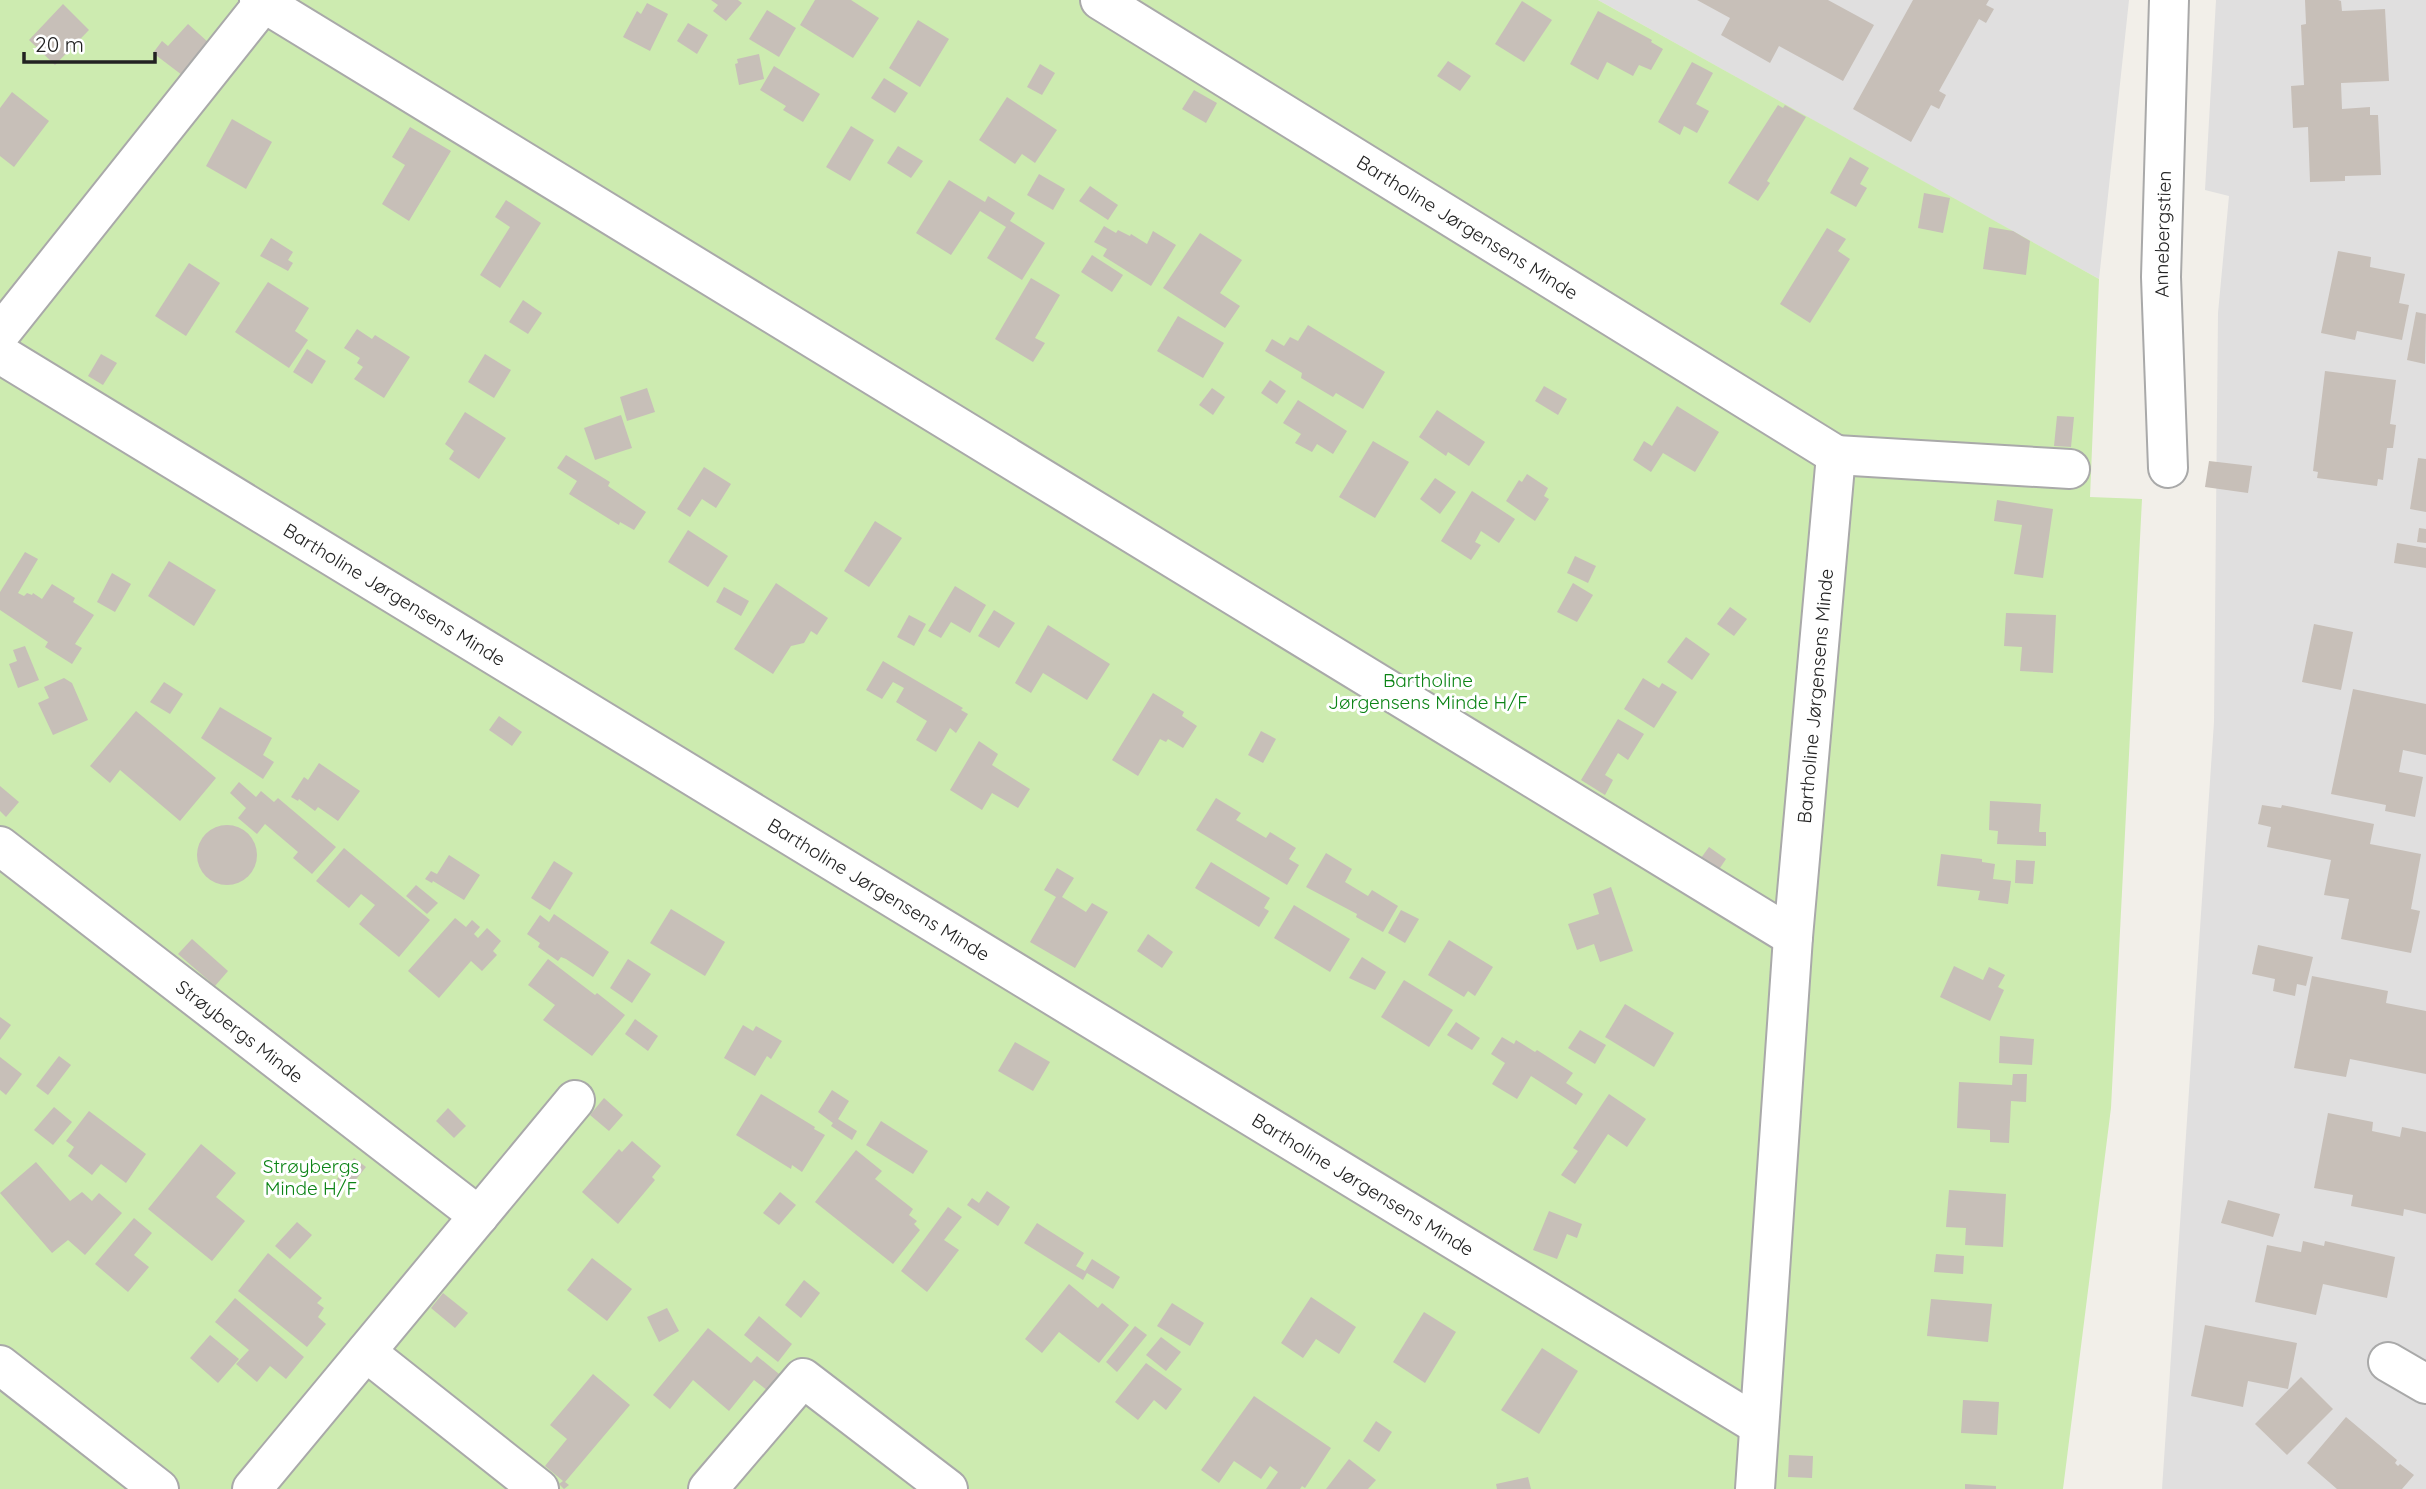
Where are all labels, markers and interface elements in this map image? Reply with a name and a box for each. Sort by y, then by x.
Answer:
scale bar [24,21,156,65]
text: 20 m [35,31,84,57]
street label: Bartholine Jørgensens Minde [1352,150,1583,305]
street label: Annebergstien [2149,170,2176,298]
street label: Bartholine Jørgensens Minde [279,518,510,671]
street label: Bartholine Jørgensens Minde [1792,568,1838,824]
park label: Bartholine Jørgensens Minde H/F [1328,668,1528,714]
street label: Bartholine Jørgensens Minde [763,813,994,966]
street label: Strøybergs Minde [171,974,308,1088]
street label: Bartholine Jørgensens Minde [1248,1108,1478,1261]
park label: Strøybergs Minde H/F [263,1154,359,1200]

